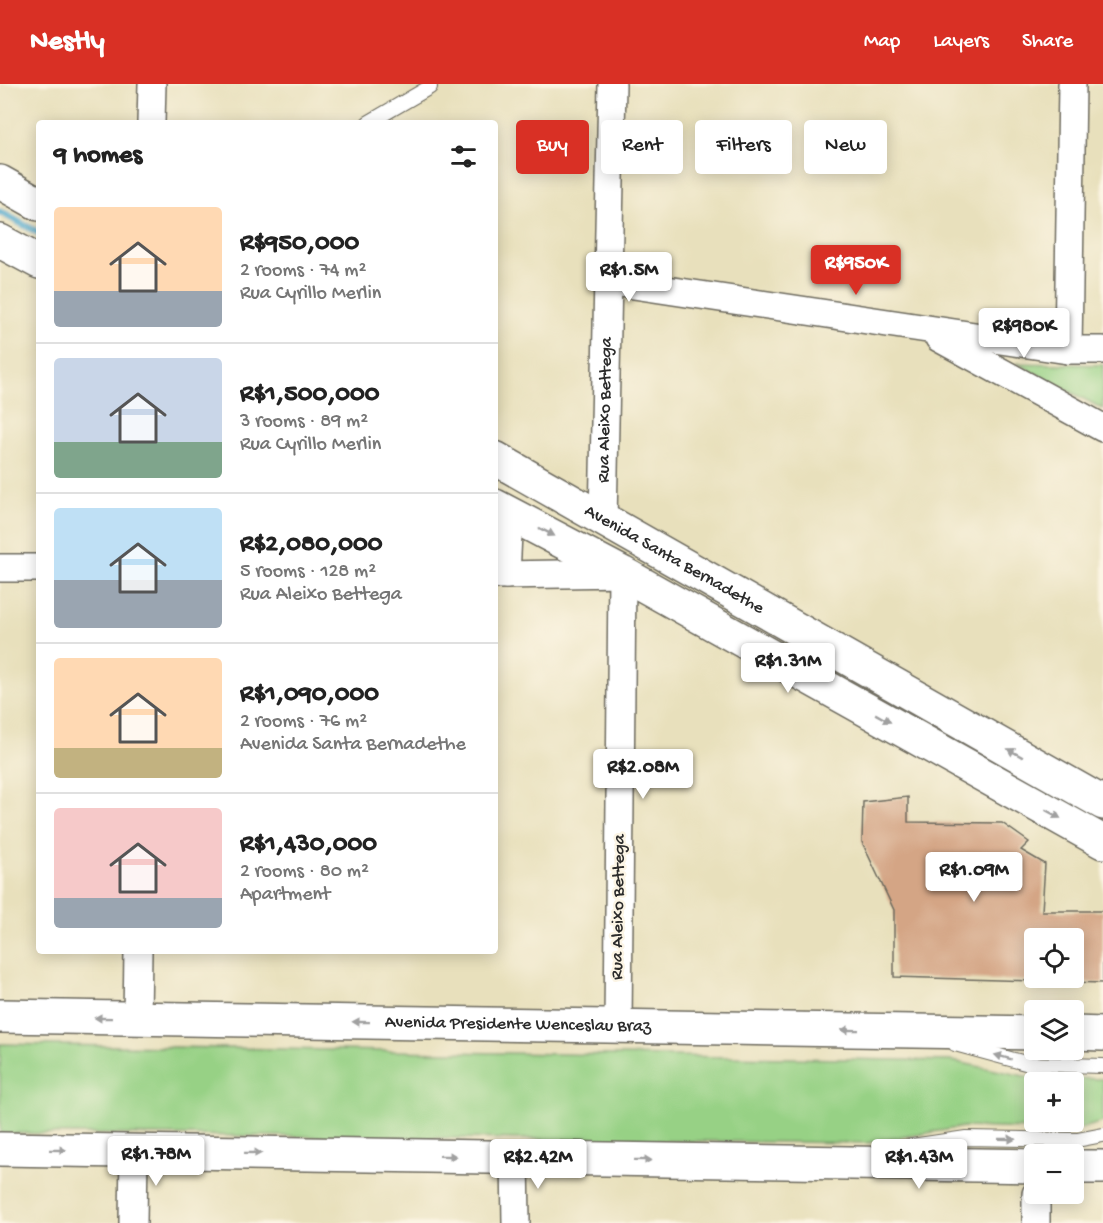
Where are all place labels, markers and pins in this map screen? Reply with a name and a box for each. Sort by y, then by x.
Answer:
pin: R$950K [807,245,905,296]
pin: R$1.5M [580,252,678,303]
pin: R$980K [975,308,1073,359]
pin: R$1.31M [733,643,843,694]
pin: R$2.08M [588,749,698,800]
pin: R$1.09M [919,852,1029,903]
pin: R$1.78M [101,1136,211,1187]
pin: R$2.42M [483,1139,593,1190]
pin: R$1.43M [864,1139,974,1190]

